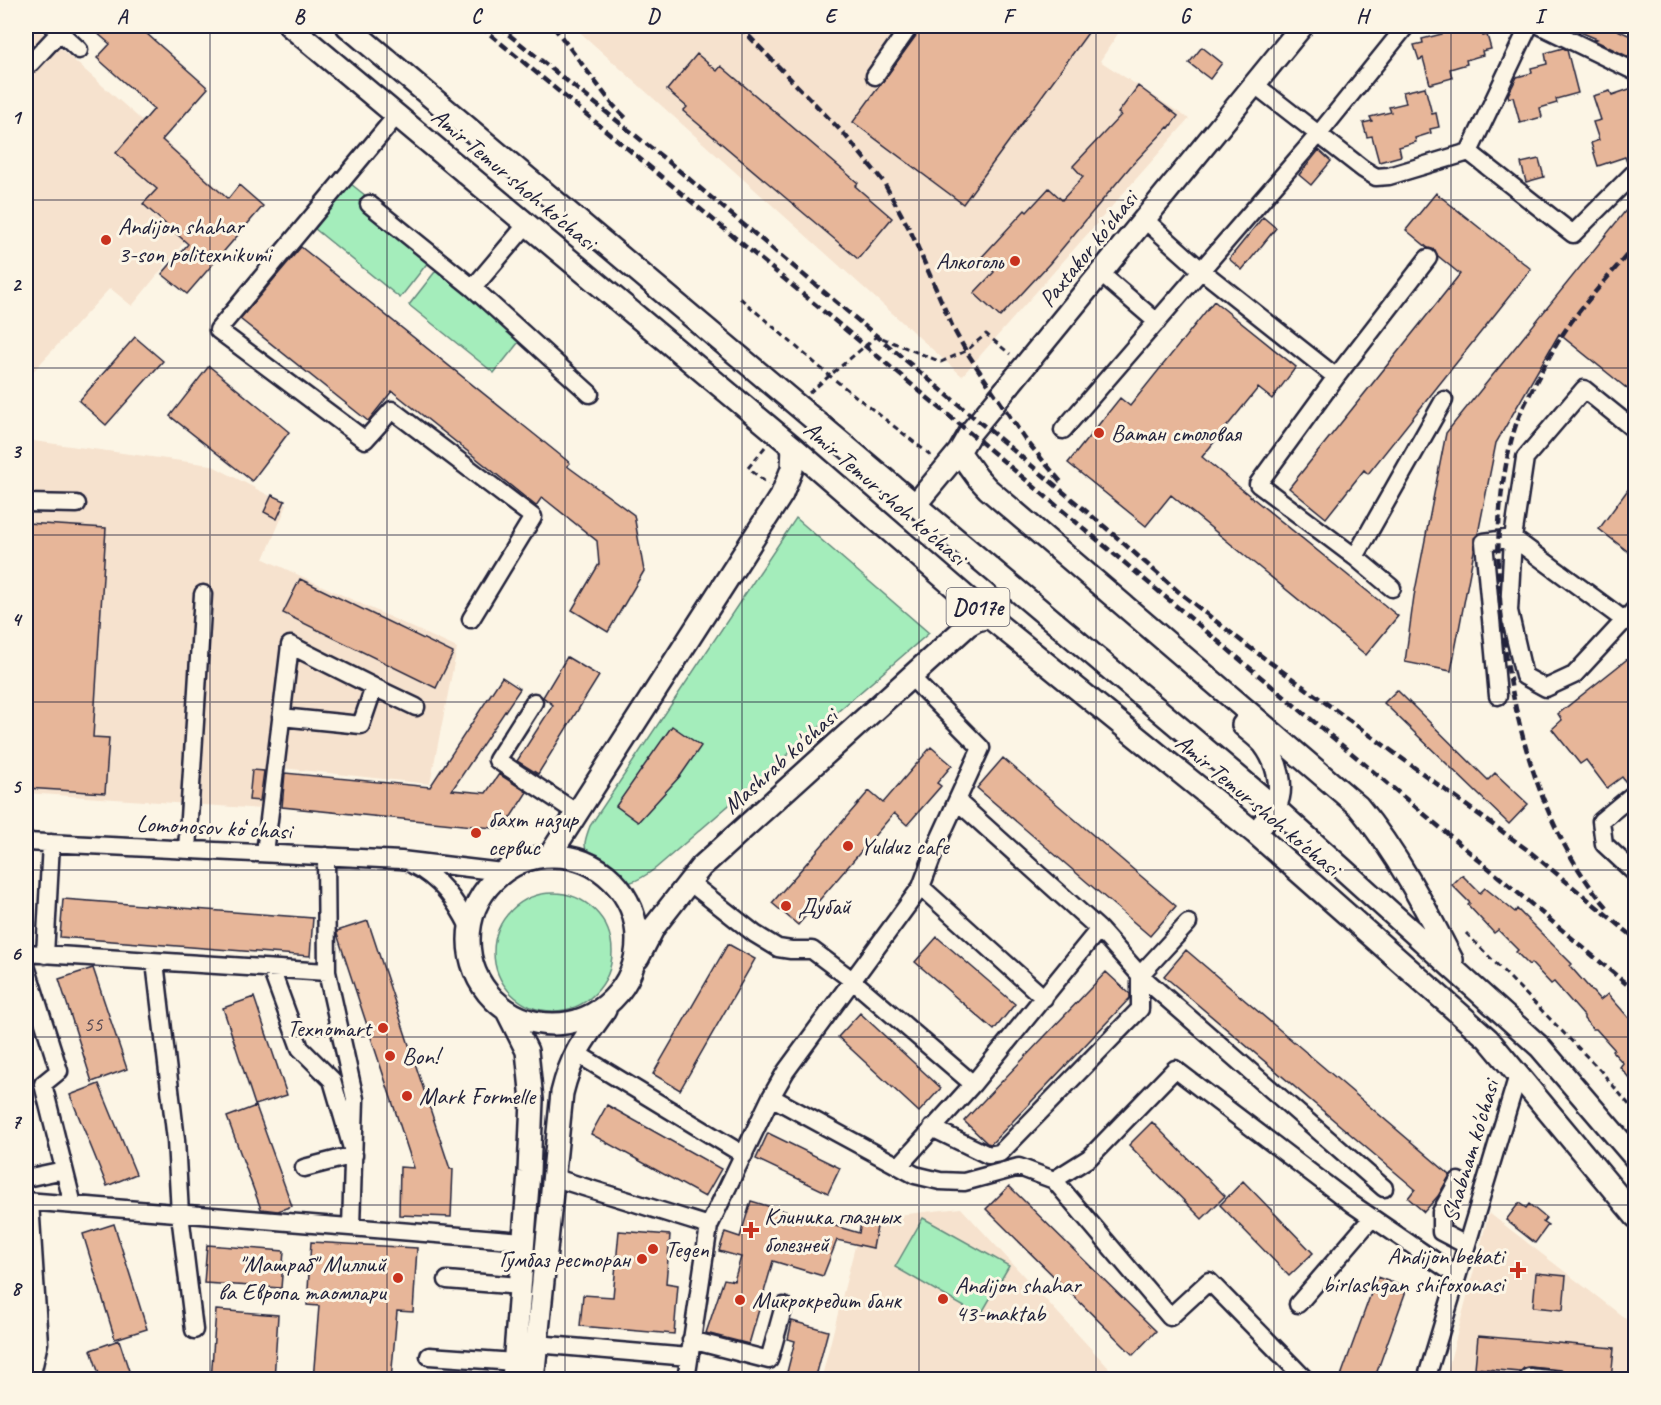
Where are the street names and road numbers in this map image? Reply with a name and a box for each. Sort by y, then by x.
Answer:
street label: Amir Temur shoh ko'chasi [426,101,604,258]
street label: Paxtakor ko'chasi [1032,183,1146,313]
street label: Amir Temur shoh ko'chasi [798,414,974,573]
road number: D017e [946,588,1010,626]
street label: Mashrab ko'chasi [716,700,845,820]
street label: Amir Temur shoh ko'chasi [1170,727,1348,884]
street label: Lomonosov koʻchasi [136,808,295,846]
street label: Shabnam ko'chasi [1434,1074,1506,1225]

